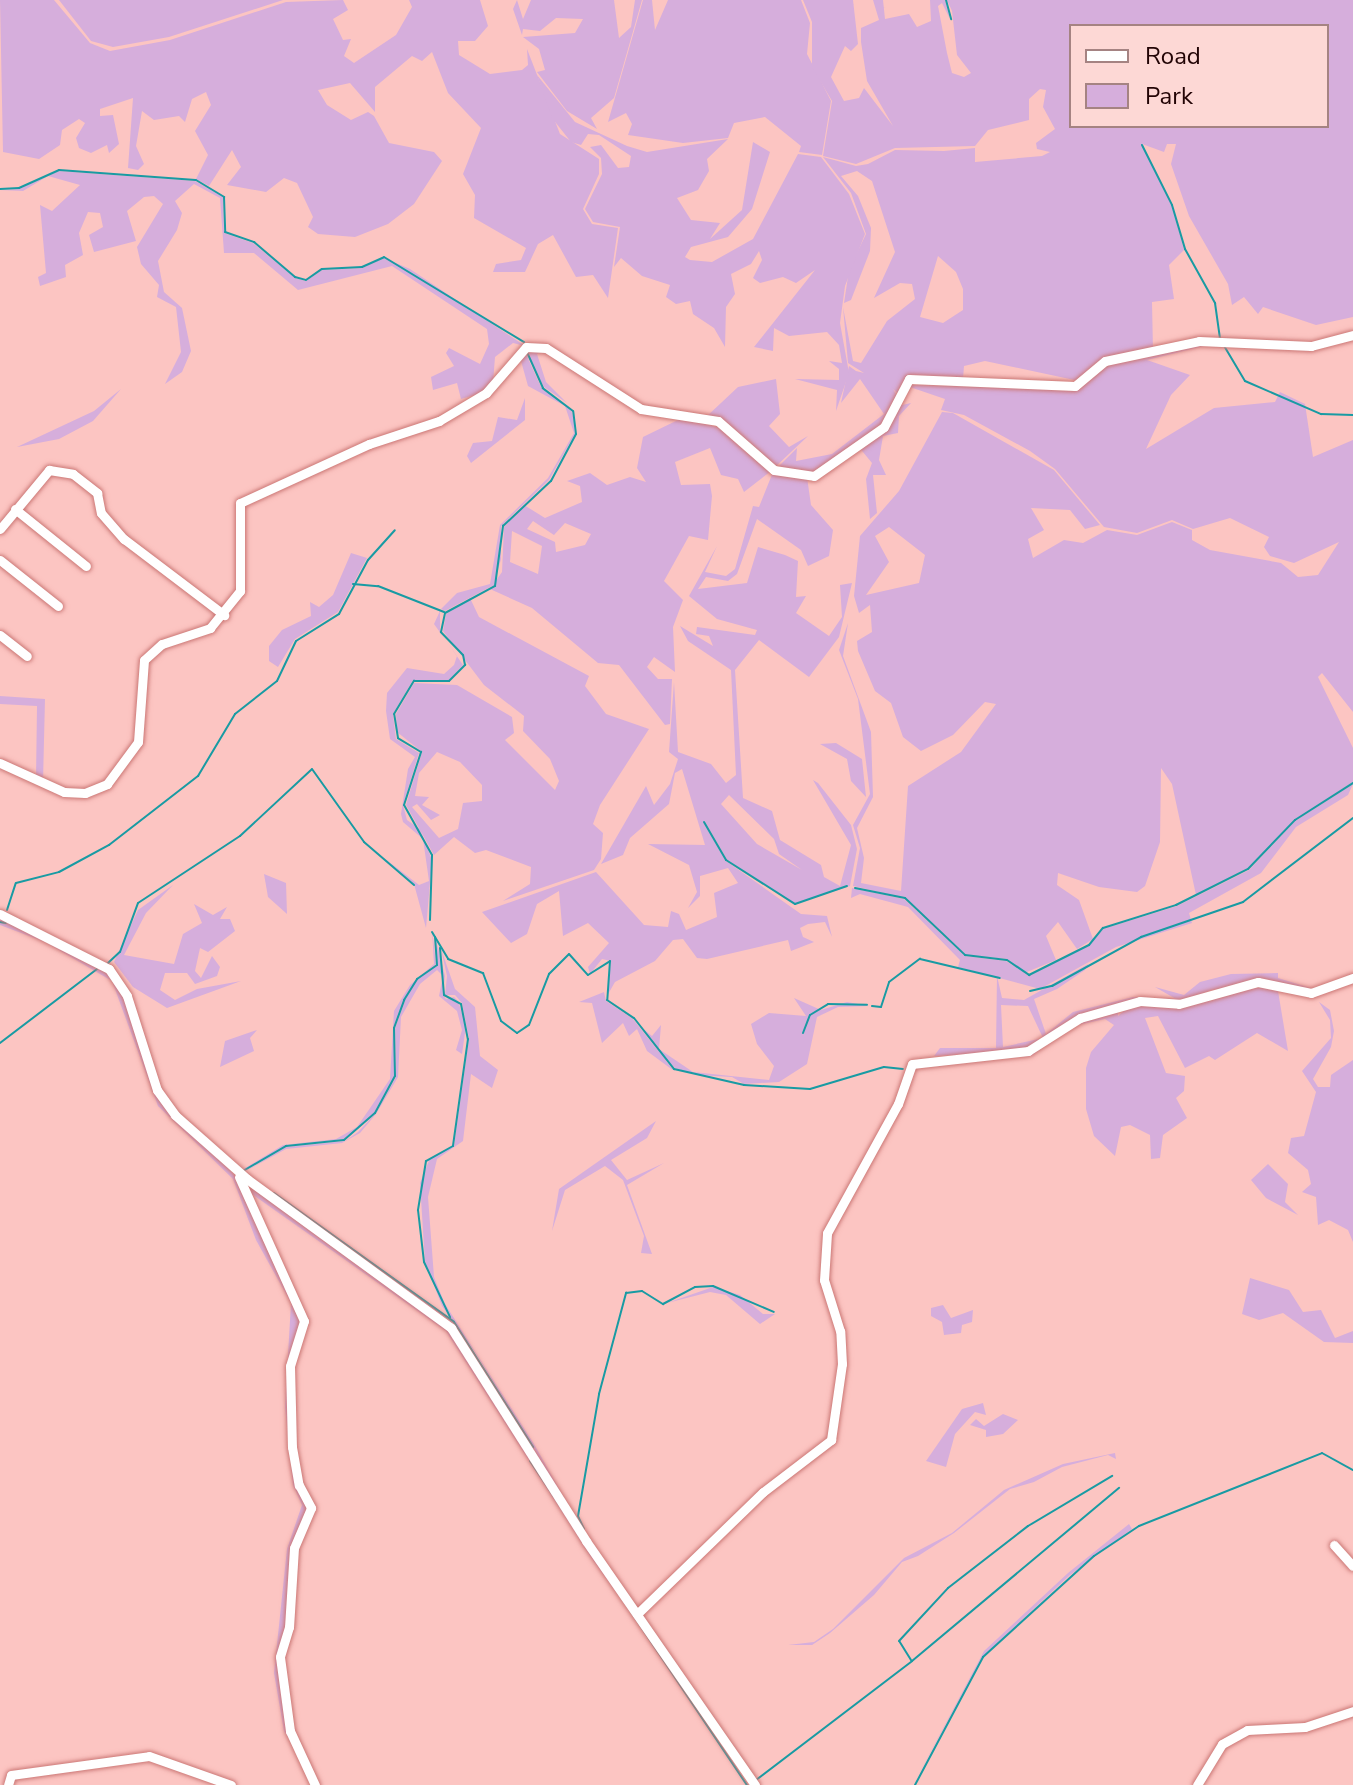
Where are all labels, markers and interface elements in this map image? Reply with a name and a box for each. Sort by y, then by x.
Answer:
legend [1069,24,1329,128]
text: Road [1145,40,1201,72]
text: Park [1145,80,1193,112]

